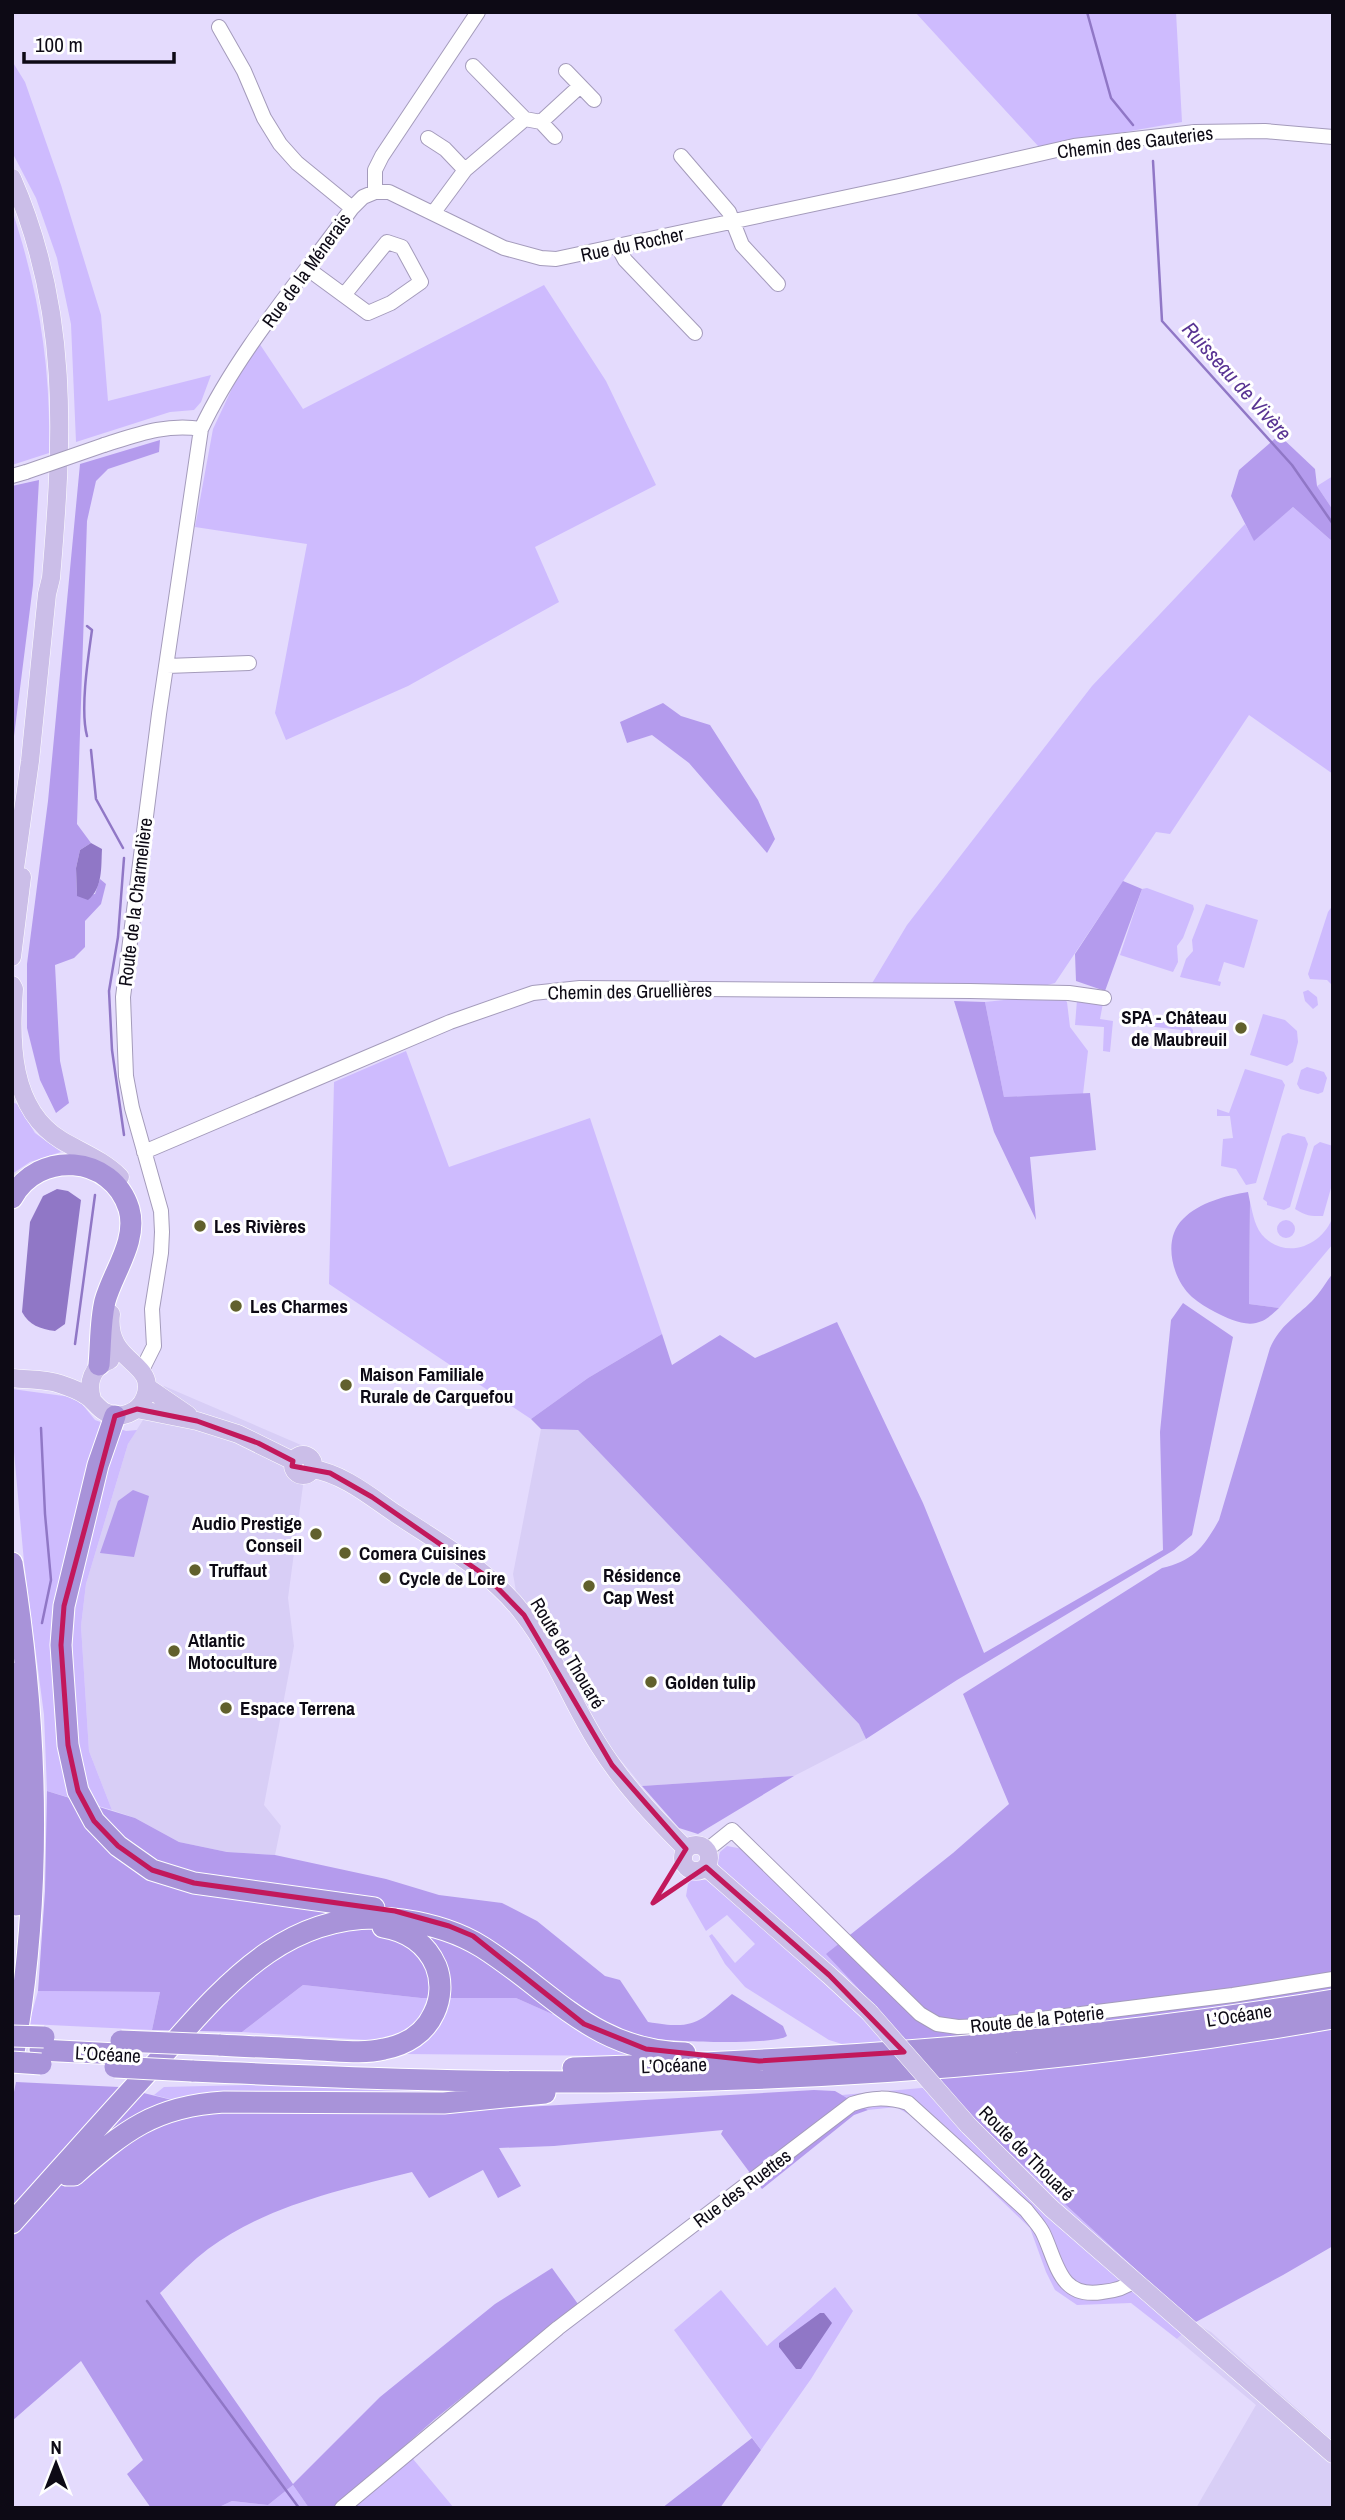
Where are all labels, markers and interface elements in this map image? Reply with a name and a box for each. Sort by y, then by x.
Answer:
scale bar [24,21,175,65]
text: 100 m [35,30,83,59]
street label: Chemin des Gauteries [1056,120,1215,164]
street label: Rue de la Ménerais [256,207,357,333]
street label: Rue du Rocher [578,220,687,268]
water label: Ruisseau de Vivère [1176,315,1298,447]
street label: Route de la Charmelière [112,816,158,988]
street label: Chemin des Gruellières [548,977,713,1005]
place label: SPA - Château de Maubreuil [1121,1004,1227,1052]
marker: SPA - Château de Maubreuil [1233,1020,1249,1036]
place label: Les Rivières [214,1213,306,1239]
marker: Les Rivières [192,1218,208,1234]
place label: Les Charmes [250,1293,348,1319]
marker: Les Charmes [228,1298,244,1314]
place label: Maison Familiale Rurale de Carquefou [360,1361,513,1409]
marker: Maison Familiale Rurale de Carquefou [338,1377,354,1393]
place label: Audio Prestige Conseil [192,1510,302,1558]
marker: Audio Prestige Conseil [308,1526,324,1542]
place label: Comera Cuisines [359,1540,486,1566]
marker: Comera Cuisines [337,1545,353,1561]
place label: Truffaut [209,1557,267,1583]
marker: Truffaut [187,1562,203,1578]
place label: Résidence Cap West [603,1562,681,1610]
place label: Cycle de Loire [399,1565,506,1591]
marker: Cycle de Loire [377,1570,393,1586]
marker: Résidence Cap West [581,1578,597,1594]
street label: Route de Thouaré [525,1593,611,1713]
place label: Atlantic Motoculture [188,1627,277,1675]
marker: Atlantic Motoculture [166,1643,182,1659]
place label: Golden tulip [665,1669,756,1695]
marker: Golden tulip [643,1674,659,1690]
place label: Espace Terrena [240,1695,355,1721]
marker: Espace Terrena [218,1700,234,1716]
street label: L’Océane [1204,1997,1274,2033]
street label: Route de la Poterie [969,1999,1105,2039]
street label: L’Océane [74,2039,142,2069]
street label: L’Océane [641,2051,707,2079]
street label: Route de Thouaré [973,2099,1081,2207]
street label: Rue des Ruettes [688,2143,796,2233]
north arrow [21,2429,91,2499]
text: N [50,2434,62,2460]

